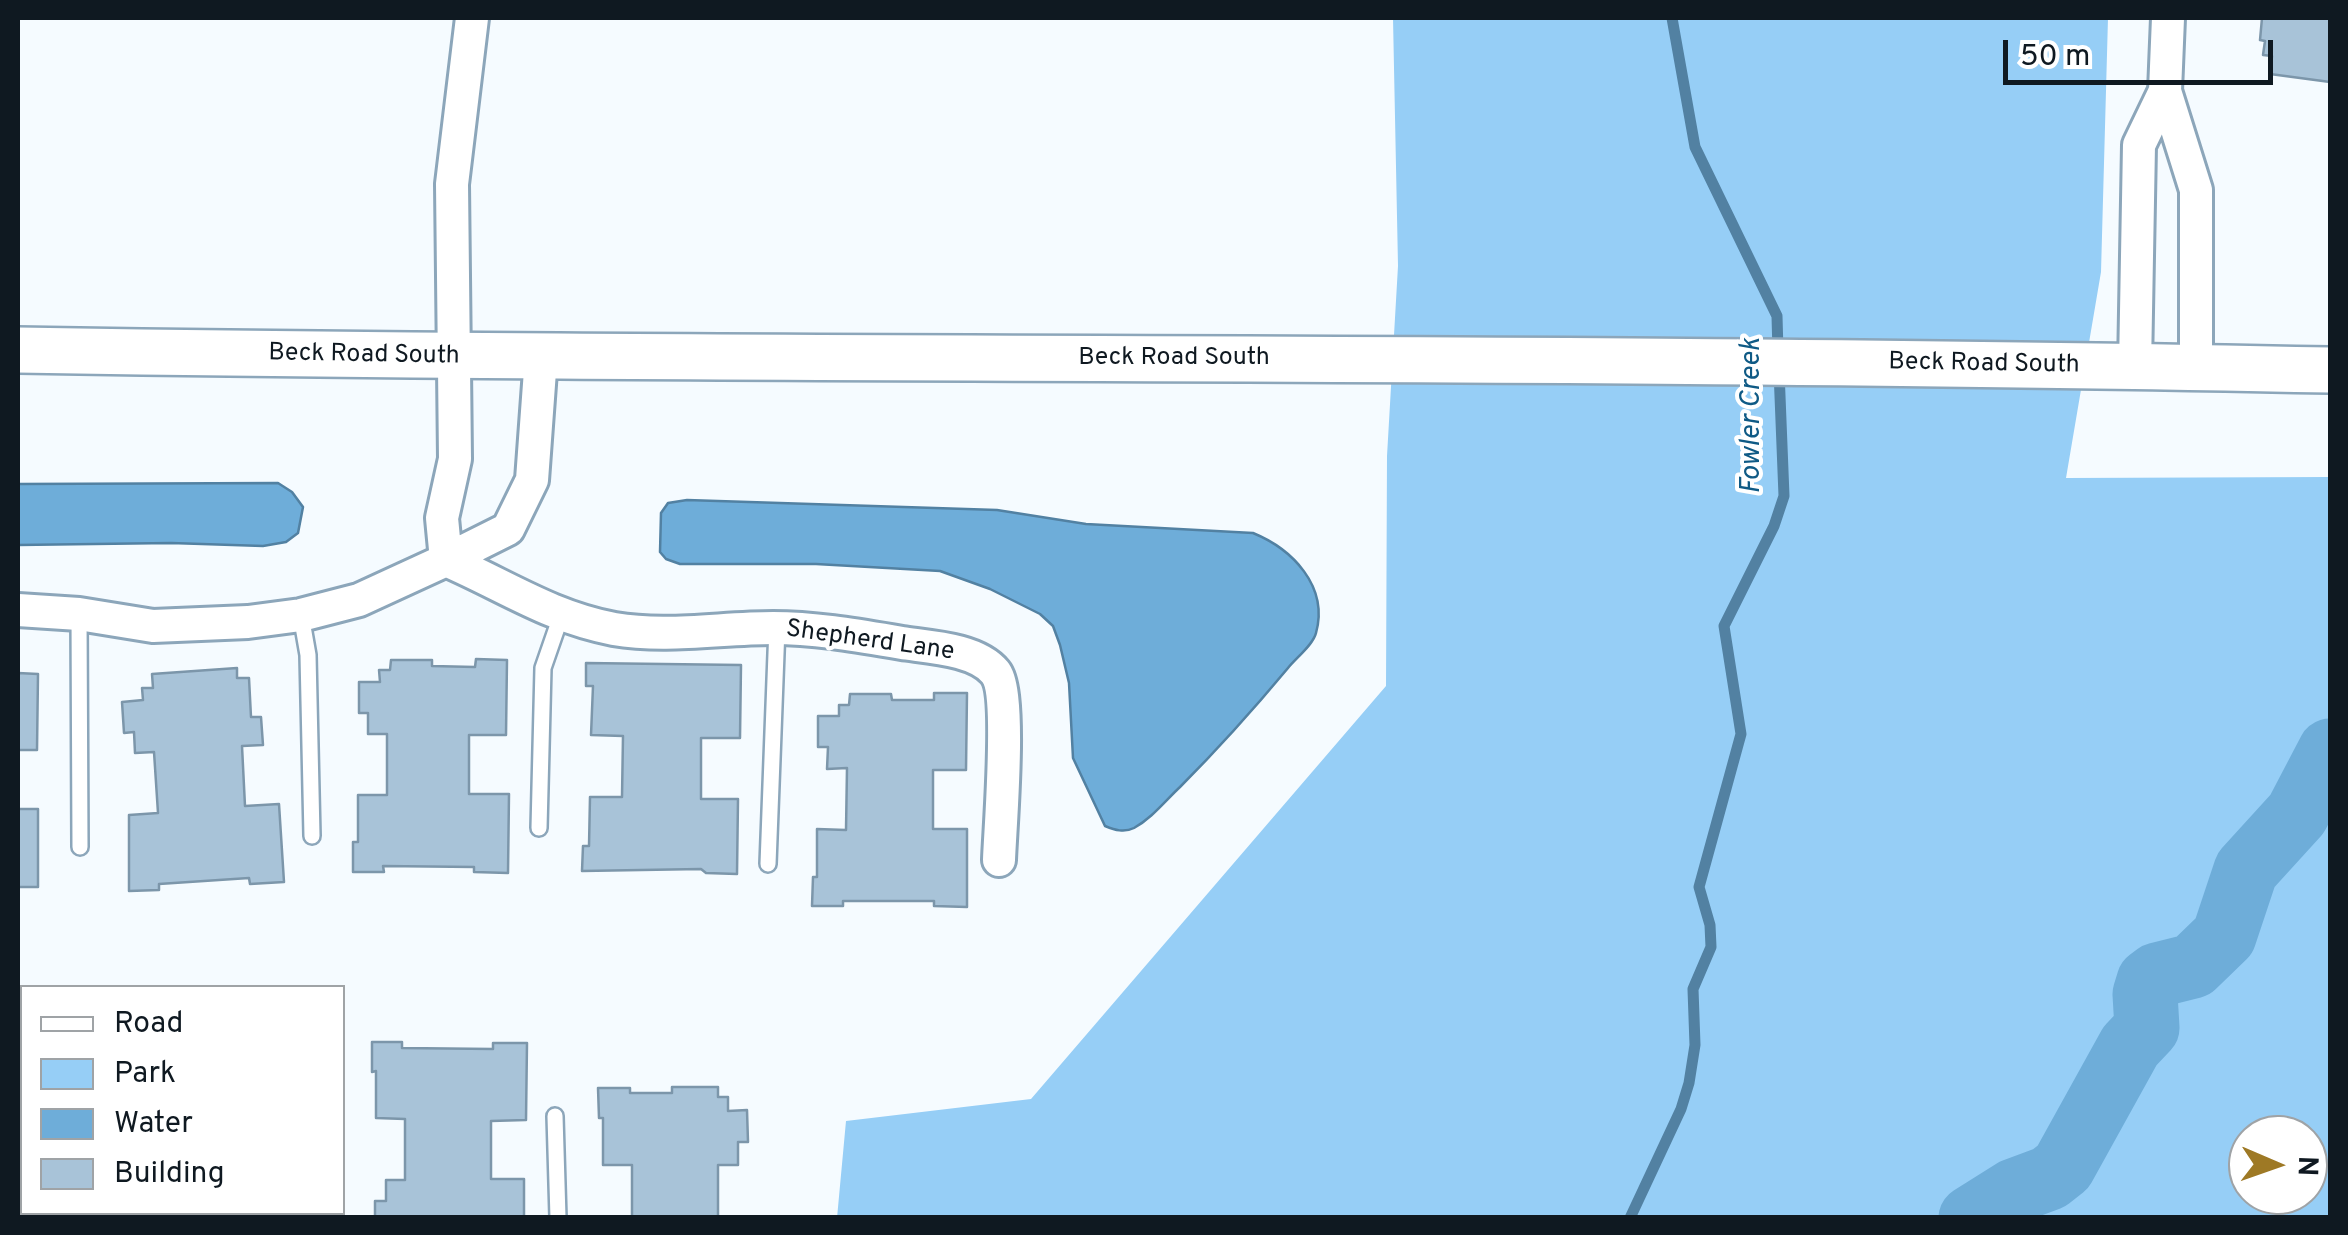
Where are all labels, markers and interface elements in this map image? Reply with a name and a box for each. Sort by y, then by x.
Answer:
scale bar [2008,20,2278,82]
text: 50 m [2020,39,2090,76]
water label: Fowler Creek [1736,338,1770,494]
street label: Beck Road South [268,339,460,373]
street label: Beck Road South [1078,344,1270,374]
street label: Beck Road South [1888,348,2080,382]
street label: Shepherd Lane [784,615,956,669]
legend [20,985,345,1215]
text: Road [114,1006,183,1043]
text: Park [114,1056,176,1093]
text: Water [114,1106,193,1143]
north arrow [2228,1115,2328,1215]
text: N [2288,1155,2324,1177]
text: Building [114,1156,225,1193]

